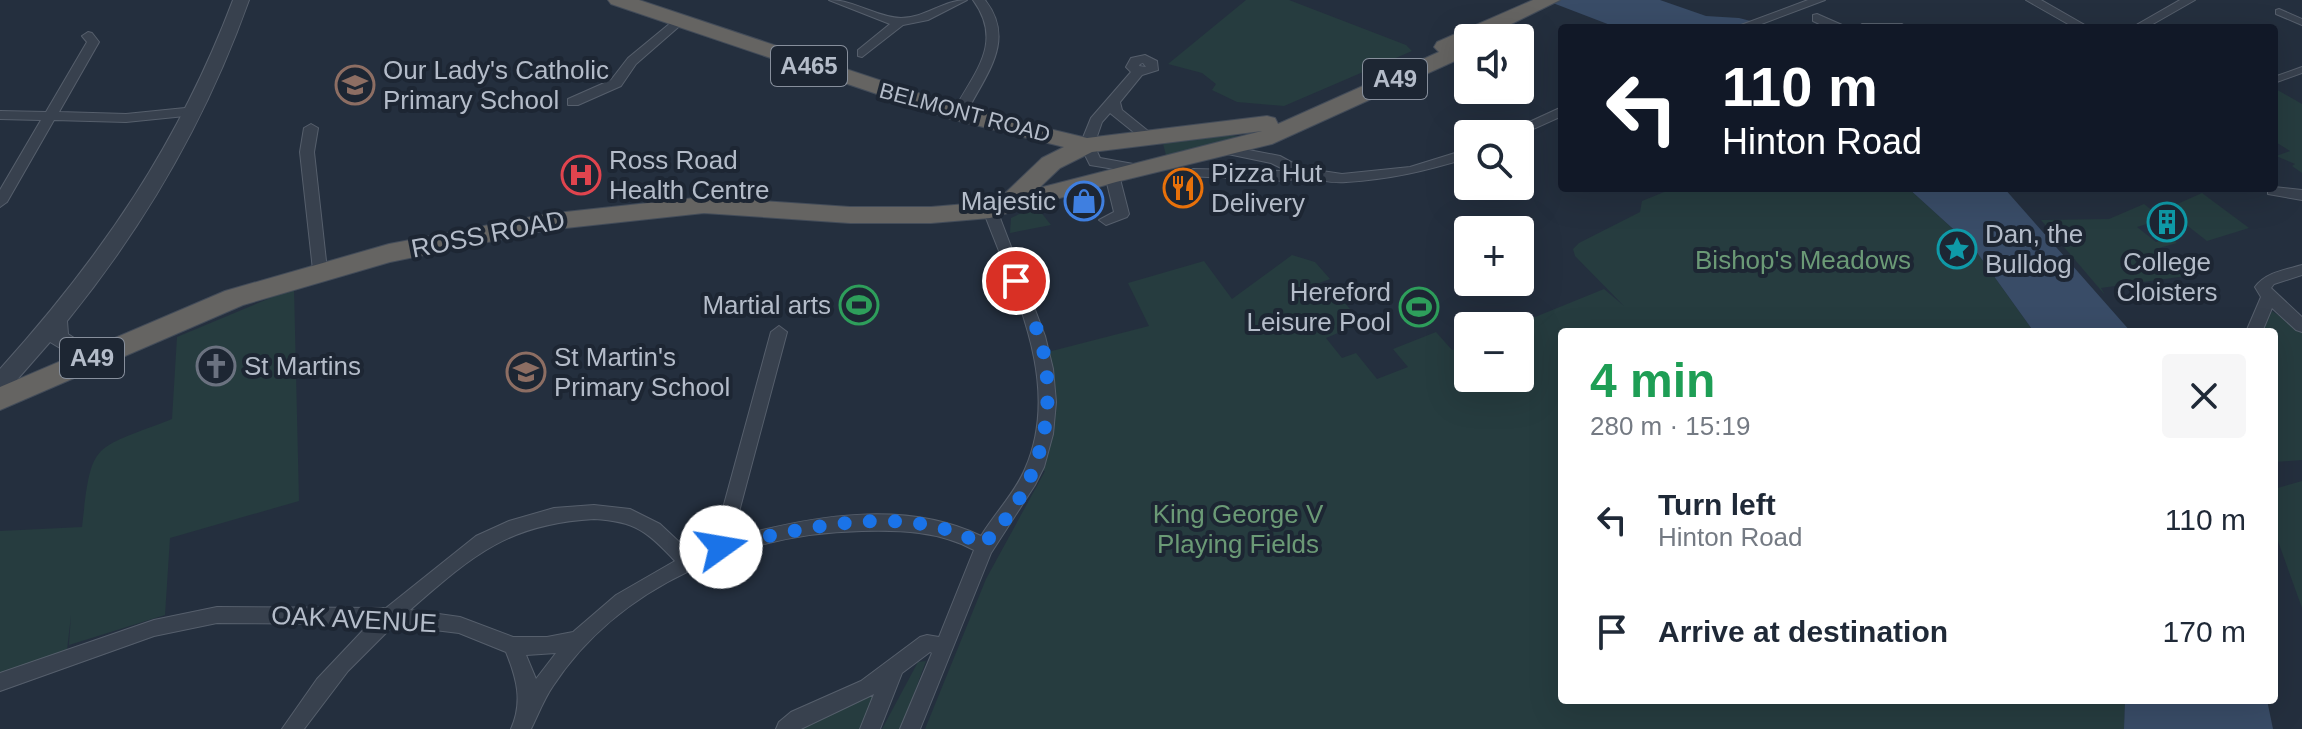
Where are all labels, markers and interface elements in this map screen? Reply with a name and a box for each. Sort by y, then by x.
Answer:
map controls [1454,24,1534,392]
button: sound [1454,24,1534,104]
road number: A465 [771,46,847,86]
place label: Our Lady's Catholic Primary School [383,55,609,115]
text: 110 m [1722,55,1878,118]
icon: left [1590,56,1694,160]
road number: A49 [1363,59,1427,99]
school or university icon: Our Lady's Catholic Primary School [334,64,376,106]
street label: BELMONT ROAD [877,78,1053,147]
button: search [1454,120,1534,200]
text: Hinton Road [1722,121,1922,162]
place label: Ross Road Health Centre [609,145,769,205]
hospital icon: Ross Road Health Centre [560,154,602,196]
place label: Pizza Hut Delivery [1211,158,1323,218]
restaurant icon: Pizza Hut Delivery [1162,167,1204,209]
shop icon: Majestic [1063,180,1105,222]
place label: Majestic [961,186,1056,216]
building icon: College Cloisters [2146,201,2188,243]
street label: ROSS ROAD [409,204,567,264]
button: + [1454,216,1534,296]
place label: Dan, the Bulldog [1985,219,2083,279]
place icon: Dan, the Bulldog [1936,228,1978,270]
park label: Bishop's Meadows [1695,245,1911,275]
pin [982,247,1050,315]
place label: College Cloisters [2116,247,2218,307]
icon: arrive [994,259,1038,303]
place label: Hereford Leisure Pool [1246,277,1391,337]
sports icon: Martial arts [838,284,880,326]
sports icon: Hereford Leisure Pool [1398,286,1440,328]
place label: Martial arts [702,290,831,320]
button: − [1454,312,1534,392]
road number: A49 [60,338,124,378]
place label: St Martin's Primary School [554,342,730,402]
church icon: St Martins [195,345,237,387]
place label: St Martins [244,351,361,381]
school or university icon: St Martin's Primary School [505,351,547,393]
text: 4 min [1590,354,1715,407]
button: close [2162,354,2246,438]
text: 280 m · 15:19 [1590,411,1750,441]
text: Turn left [1658,488,1776,521]
icon: left [1590,498,1634,542]
park label: King George V Playing Fields [1153,499,1324,559]
text: 110 m [2165,503,2246,536]
position arrow [679,505,763,589]
text: Hinton Road [1658,522,1803,552]
street label: OAK AVENUE [270,600,438,638]
icon: arrive [1590,610,1634,654]
text: Arrive at destination [1658,615,1948,648]
text: 170 m [2163,615,2246,648]

